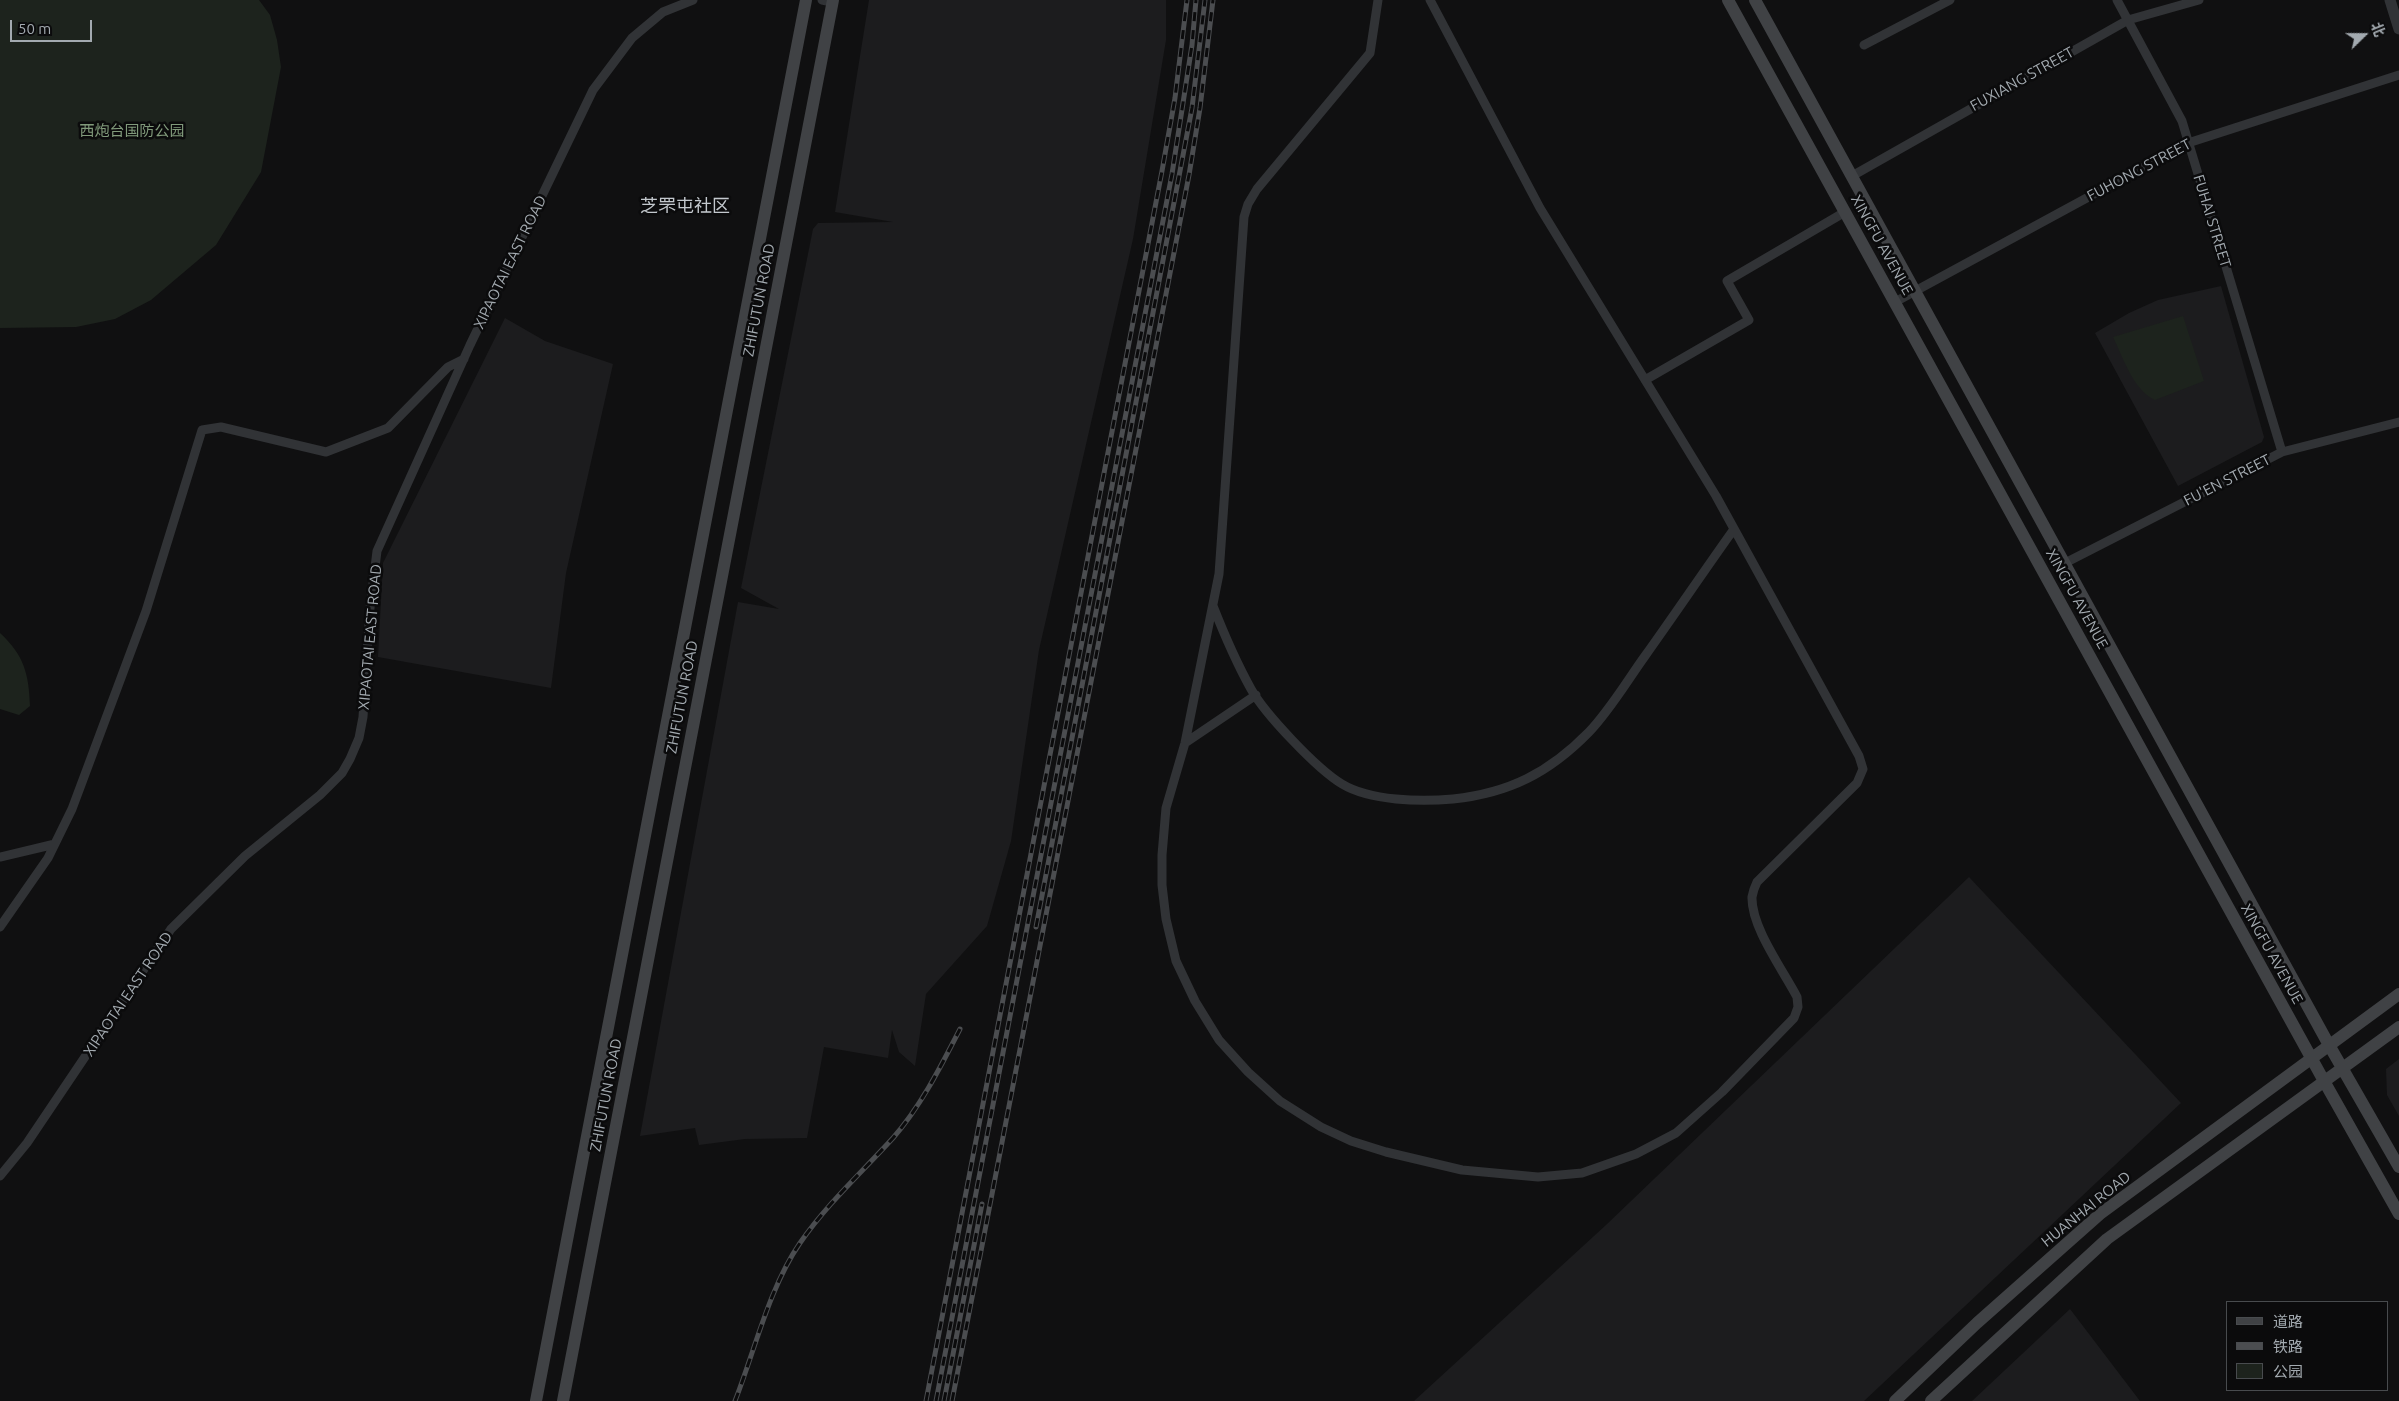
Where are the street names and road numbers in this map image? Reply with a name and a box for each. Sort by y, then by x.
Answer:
street label: FUXIANG STREET [1967,43,2077,115]
street label: FUHONG STREET [2084,135,2194,205]
street label: FUHAI STREET [2189,172,2235,270]
street label: XIPAOTAI EAST ROAD [470,192,550,332]
street label: XINGFU AVENUE [1847,192,1917,298]
street label: ZHIFUTUN ROAD [739,242,779,358]
street label: FU'EN STREET [2181,450,2273,510]
street label: XINGFU AVENUE [2042,546,2112,652]
street label: XIPAOTAI EAST ROAD [355,563,385,711]
street label: ZHIFUTUN ROAD [662,639,702,755]
street label: XINGFU AVENUE [2237,901,2307,1007]
street label: XIPAOTAI EAST ROAD [80,928,176,1060]
street label: ZHIFUTUN ROAD [586,1037,626,1153]
street label: HUANHAI ROAD [2038,1167,2134,1251]

